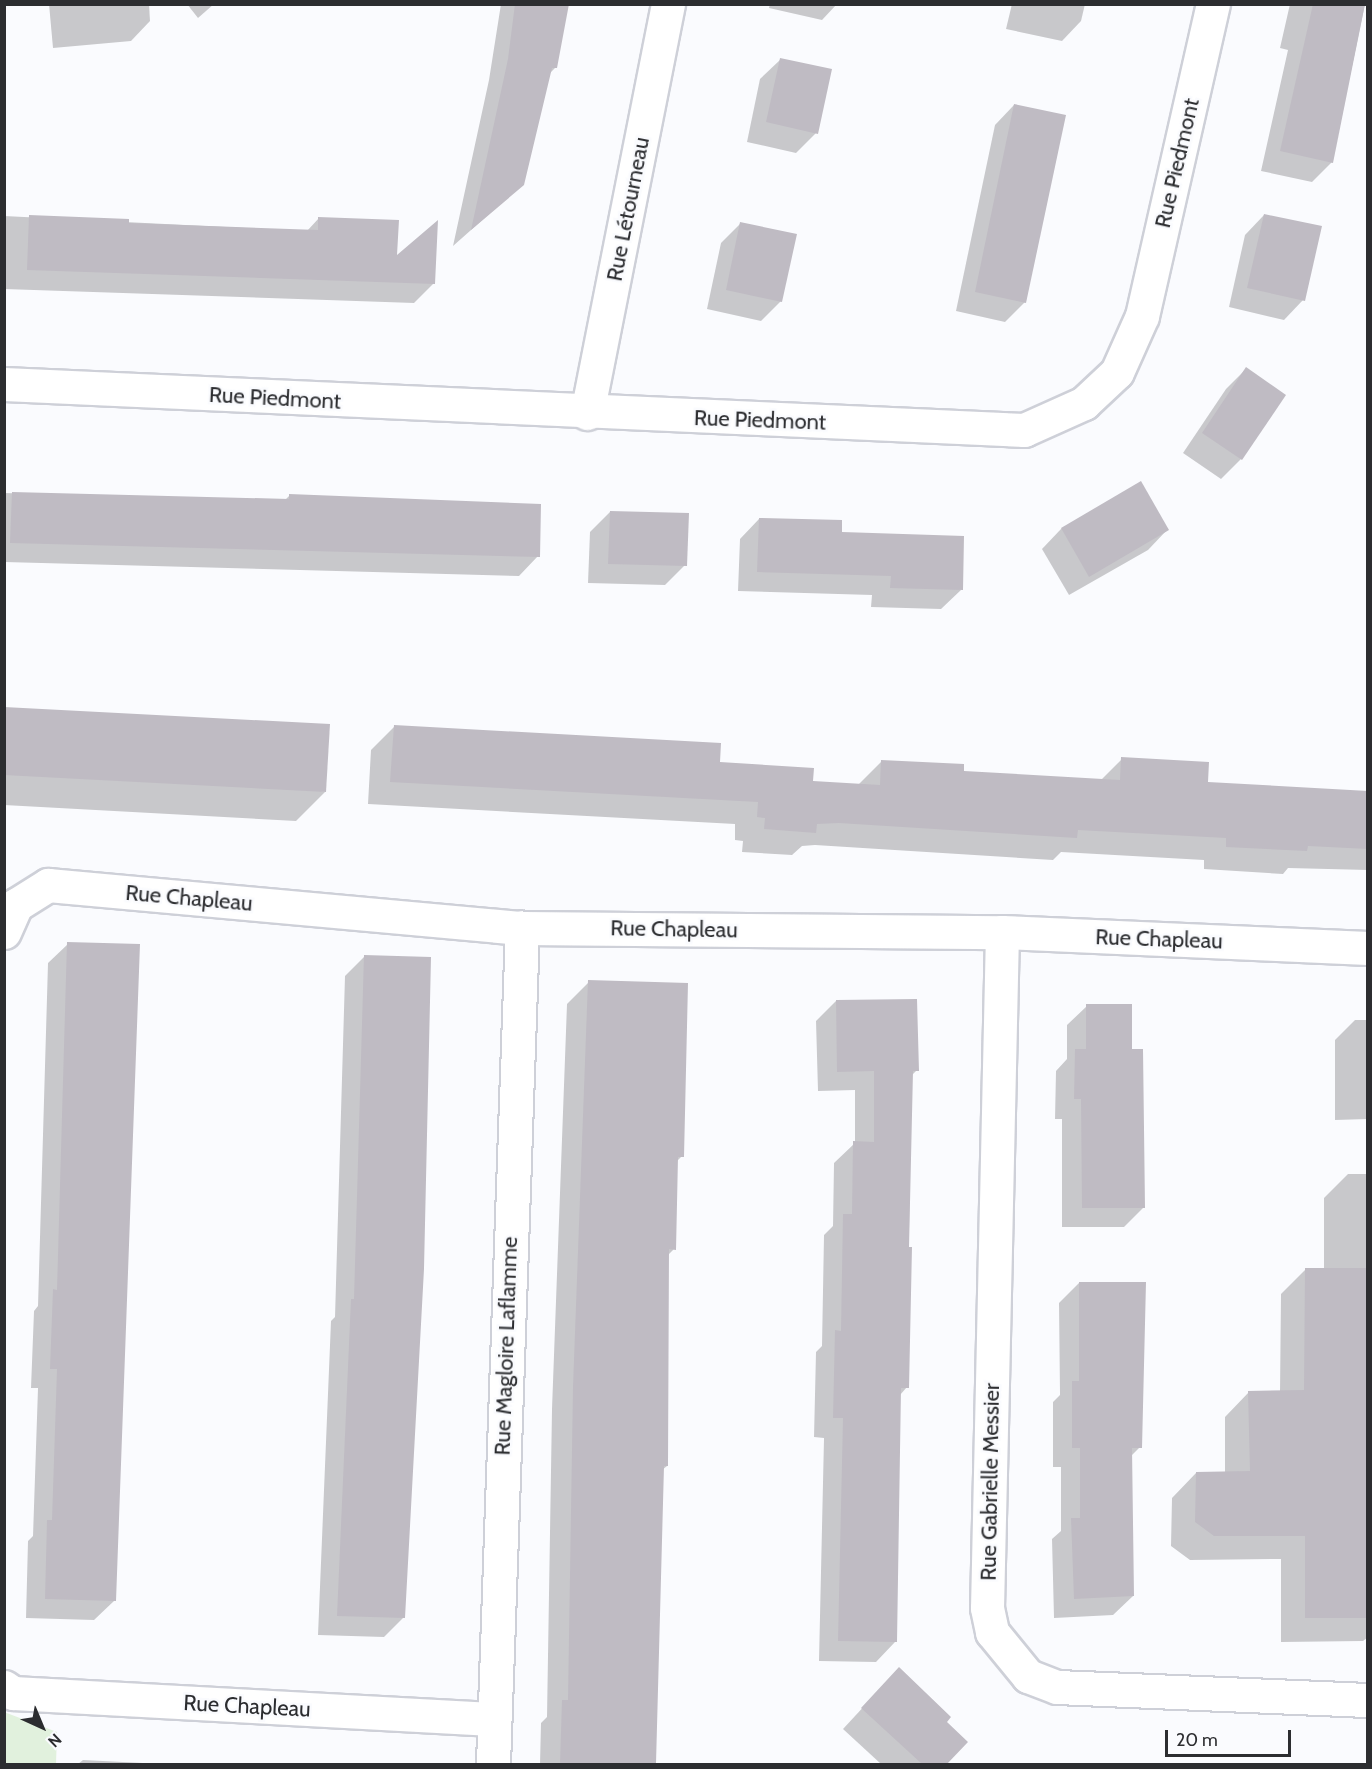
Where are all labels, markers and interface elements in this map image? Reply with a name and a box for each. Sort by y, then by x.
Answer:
street label: Rue Piedmont [1149,96,1205,230]
street label: Rue Létourneau [601,135,655,283]
street label: Rue Piedmont [208,381,342,415]
street label: Rue Piedmont [693,405,827,435]
street label: Rue Chapleau [124,879,254,917]
street label: Rue Chapleau [610,915,738,943]
street label: Rue Chapleau [1095,924,1223,954]
street label: Rue Magloire Laflamme [489,1236,523,1456]
street label: Rue Gabrielle Messier [975,1383,1005,1581]
street label: Rue Chapleau [183,1689,311,1723]
north arrow [12,1697,72,1757]
scale bar [1168,1718,1294,1756]
text: 20 m [1176,1729,1218,1751]
text: N [44,1730,66,1751]

